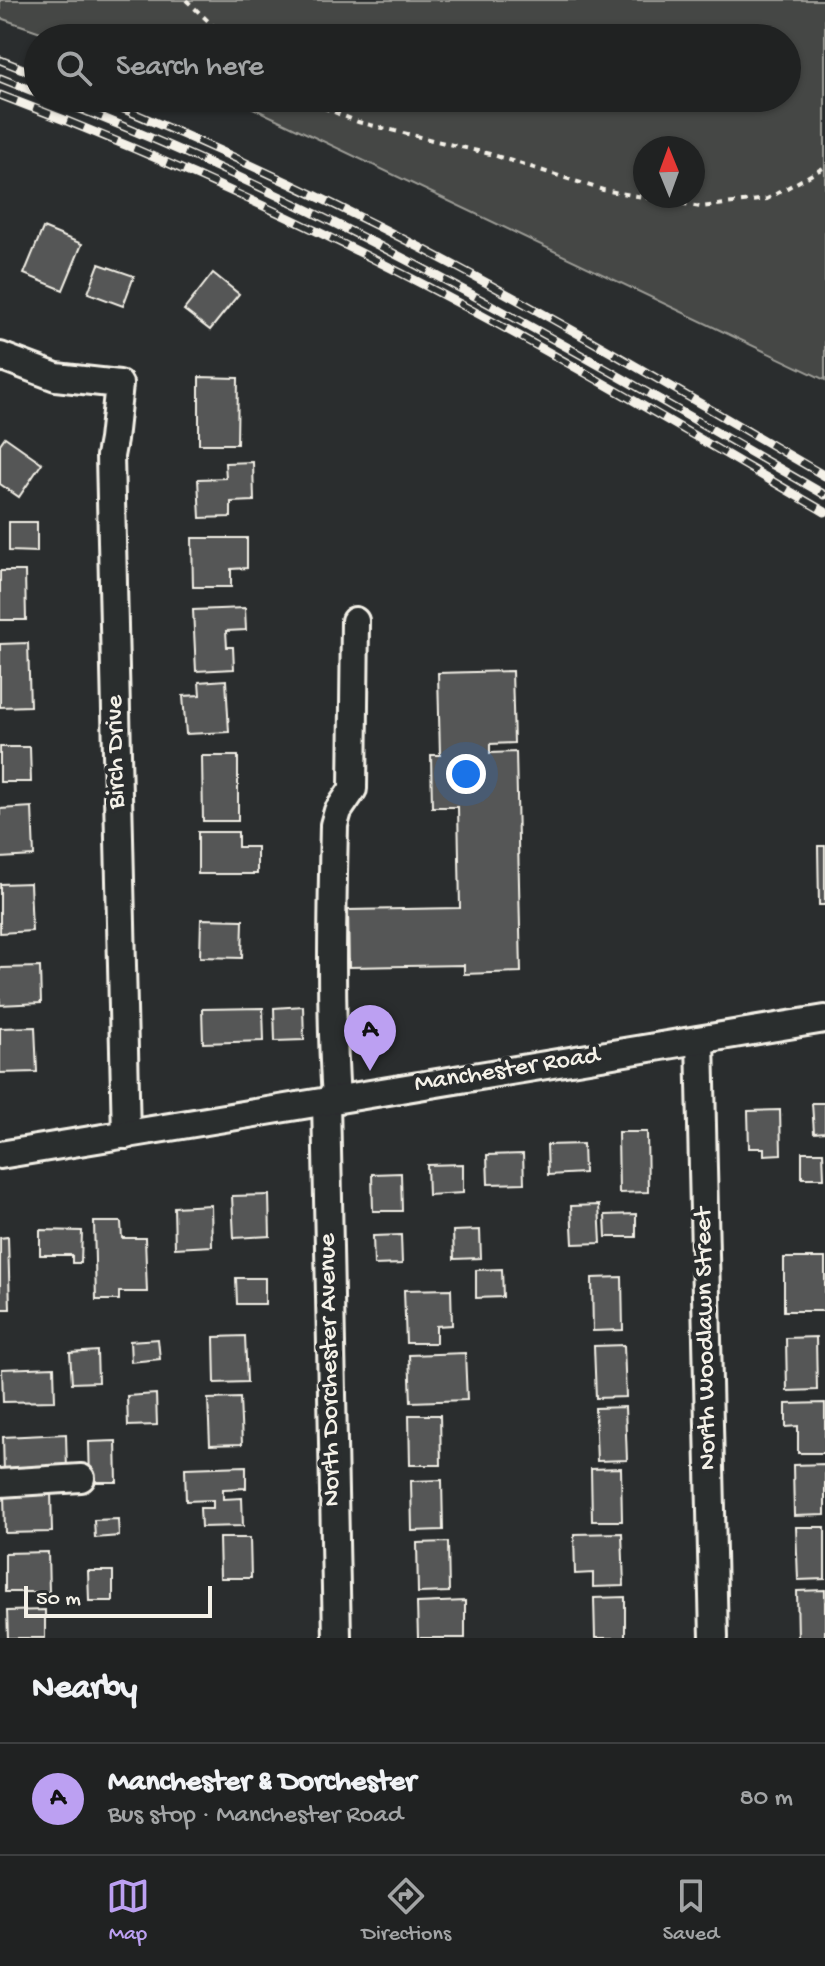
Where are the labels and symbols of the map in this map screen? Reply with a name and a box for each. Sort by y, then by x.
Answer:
north arrow [633,136,705,208]
street label: Birch Drive [100,694,134,810]
your location [446,754,486,794]
pin: A [344,1005,396,1071]
street label: Manchester Road [412,1041,603,1101]
street label: North Woodlawn Street [689,1205,725,1471]
street label: North Dorchester Avenue [313,1232,349,1507]
scale bar [24,1582,212,1618]

